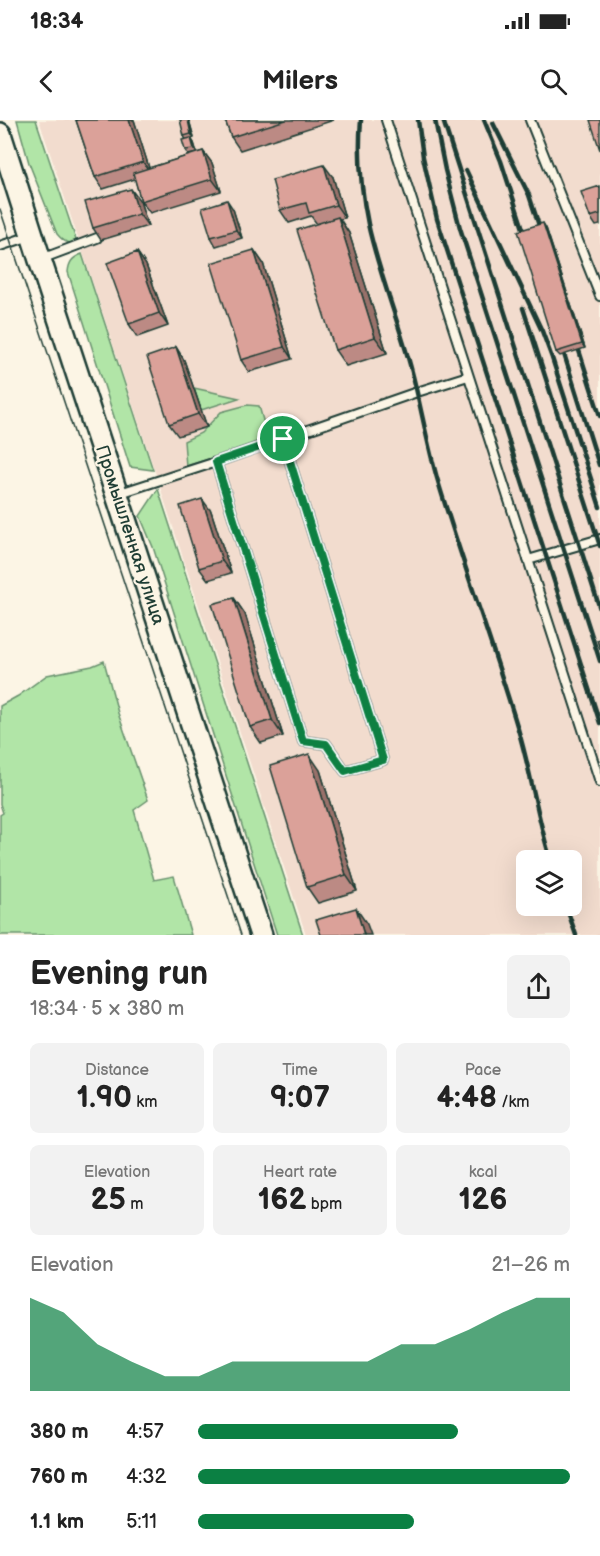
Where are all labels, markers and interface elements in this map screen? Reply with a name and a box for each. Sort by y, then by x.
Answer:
text: 18:34 [30,8,84,35]
icon: back [30,65,63,98]
text: Milers [262,65,338,97]
icon: search [537,65,570,98]
pin [257,413,308,464]
icon: arrive [266,422,299,455]
street label: Промышленная улица [91,443,169,628]
map controls [516,850,582,916]
button: layers [516,850,582,916]
text: Evening run [30,954,208,994]
button: share [507,955,570,1018]
text: 18:34 · 5 × 380 m [30,997,184,1021]
text: Distance [85,1061,149,1080]
text: Time [282,1061,318,1080]
text: Pace [465,1061,501,1080]
text: 1.90 [77,1080,132,1116]
text: 9:07 [270,1080,330,1116]
text: 4:48 [436,1080,497,1116]
text: km [132,1093,157,1112]
text: /km [497,1093,530,1112]
text: Elevation [84,1163,150,1182]
text: Heart rate [263,1163,337,1182]
text: kcal [469,1163,497,1182]
text: 25 [91,1182,126,1218]
text: 162 [258,1182,306,1218]
text: 126 [459,1182,507,1218]
text: m [126,1195,143,1214]
text: bpm [306,1195,342,1214]
text: Elevation [30,1253,113,1277]
text: 21–26 m [492,1253,570,1277]
text: 380 m [30,1420,89,1444]
text: 4:57 [126,1420,164,1444]
text: 760 m [30,1465,88,1489]
text: 4:32 [126,1465,166,1489]
text: 1.1 km [30,1510,84,1534]
text: 5:11 [126,1510,157,1534]

